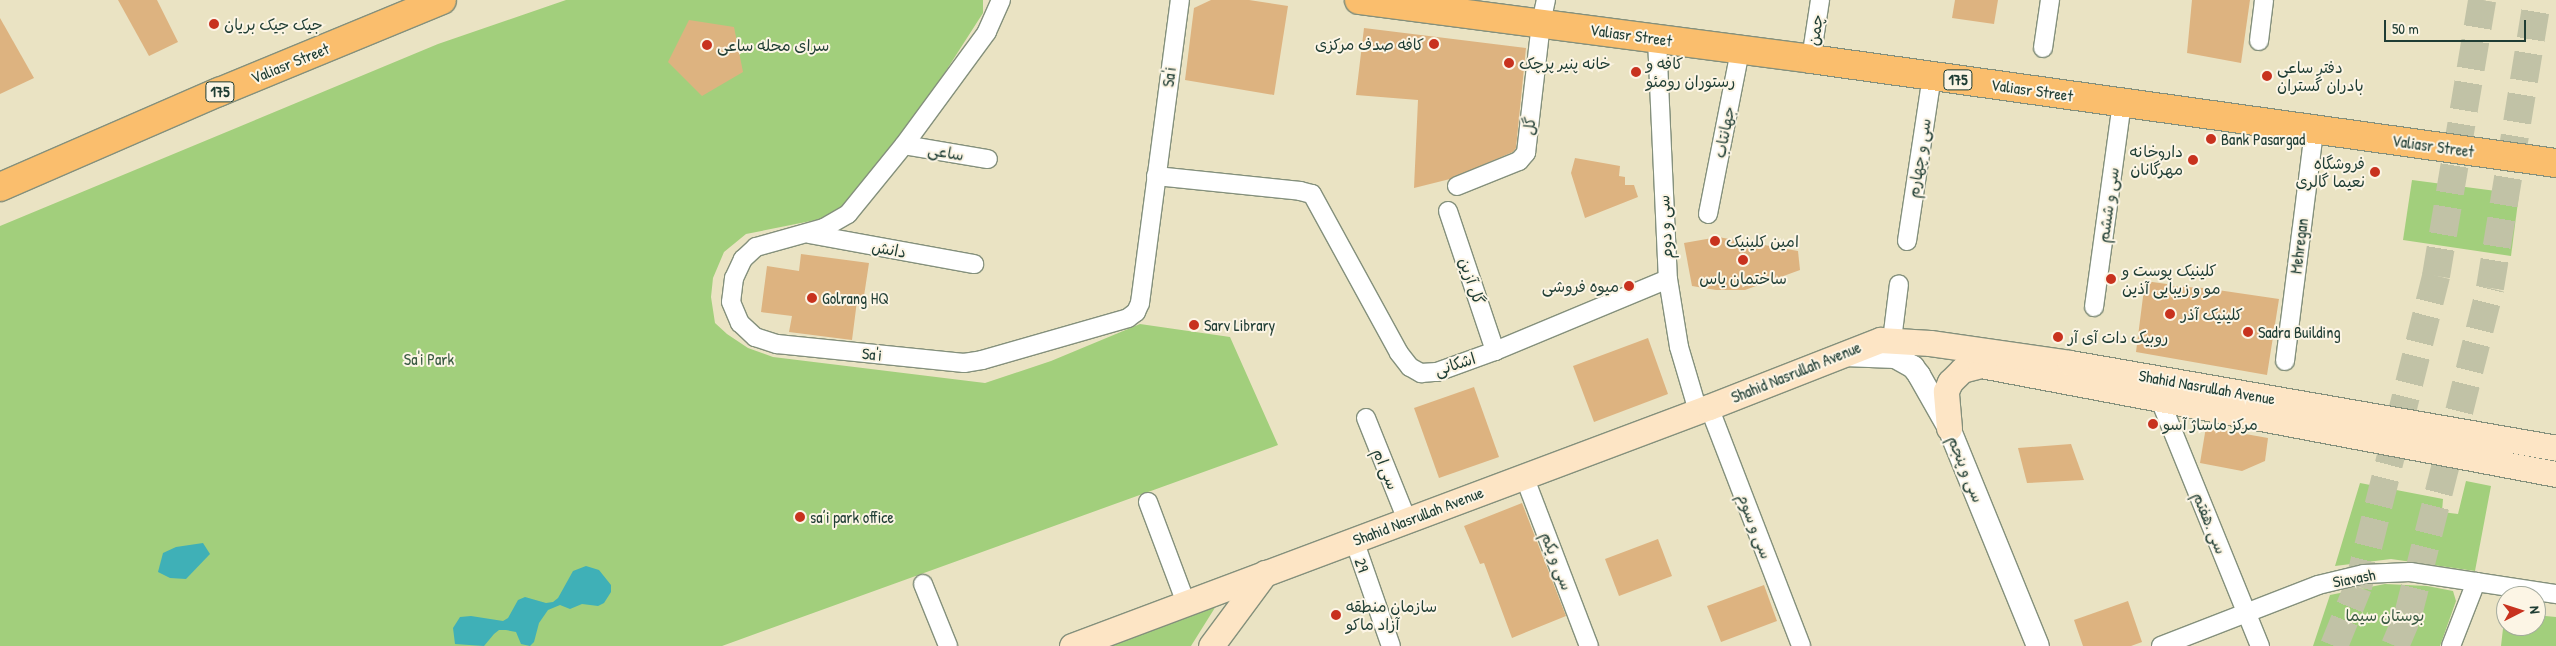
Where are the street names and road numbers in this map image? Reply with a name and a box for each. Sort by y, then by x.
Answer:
street label: چمن [1803,13,1827,47]
street label: Valiasr Street [1589,20,1673,50]
street label: Valiasr Street [248,39,332,87]
street label: Sa'i [1158,66,1180,88]
road number: 175 [1943,68,1973,92]
street label: Valiasr Street [1990,75,2074,105]
road number: 175 [205,80,235,104]
street label: جهانتاب [1710,104,1738,160]
street label: گل [1518,116,1540,136]
street label: سی و چهارم [1903,117,1935,199]
street label: Valiasr Street [2391,131,2475,161]
street label: ساعی [926,139,966,165]
street label: سی و ششم [2093,166,2123,244]
street label: سی و دوم [1654,194,1676,260]
street label: Mehregan [2286,217,2312,275]
street label: دانش [870,237,908,261]
street label: گل آزین [1455,255,1489,307]
street label: Shahid Nasrullah Avenue [1728,337,1864,407]
street label: Sa'i [861,343,883,365]
street label: اشکانی [1432,348,1478,380]
street label: Shahid Nasrullah Avenue [2137,366,2277,408]
street label: سی و پنجم [1944,433,1988,505]
street label: سی ام [1369,446,1403,492]
street label: Shahid Nasrullah Avenue [1350,482,1486,550]
street label: سی .هفتم [2189,489,2231,557]
street label: سی و سوم [1734,491,1776,561]
street label: سی و یکم [1537,529,1577,593]
street label: 29 [1351,556,1373,574]
street label: Siavash [2331,564,2377,592]

